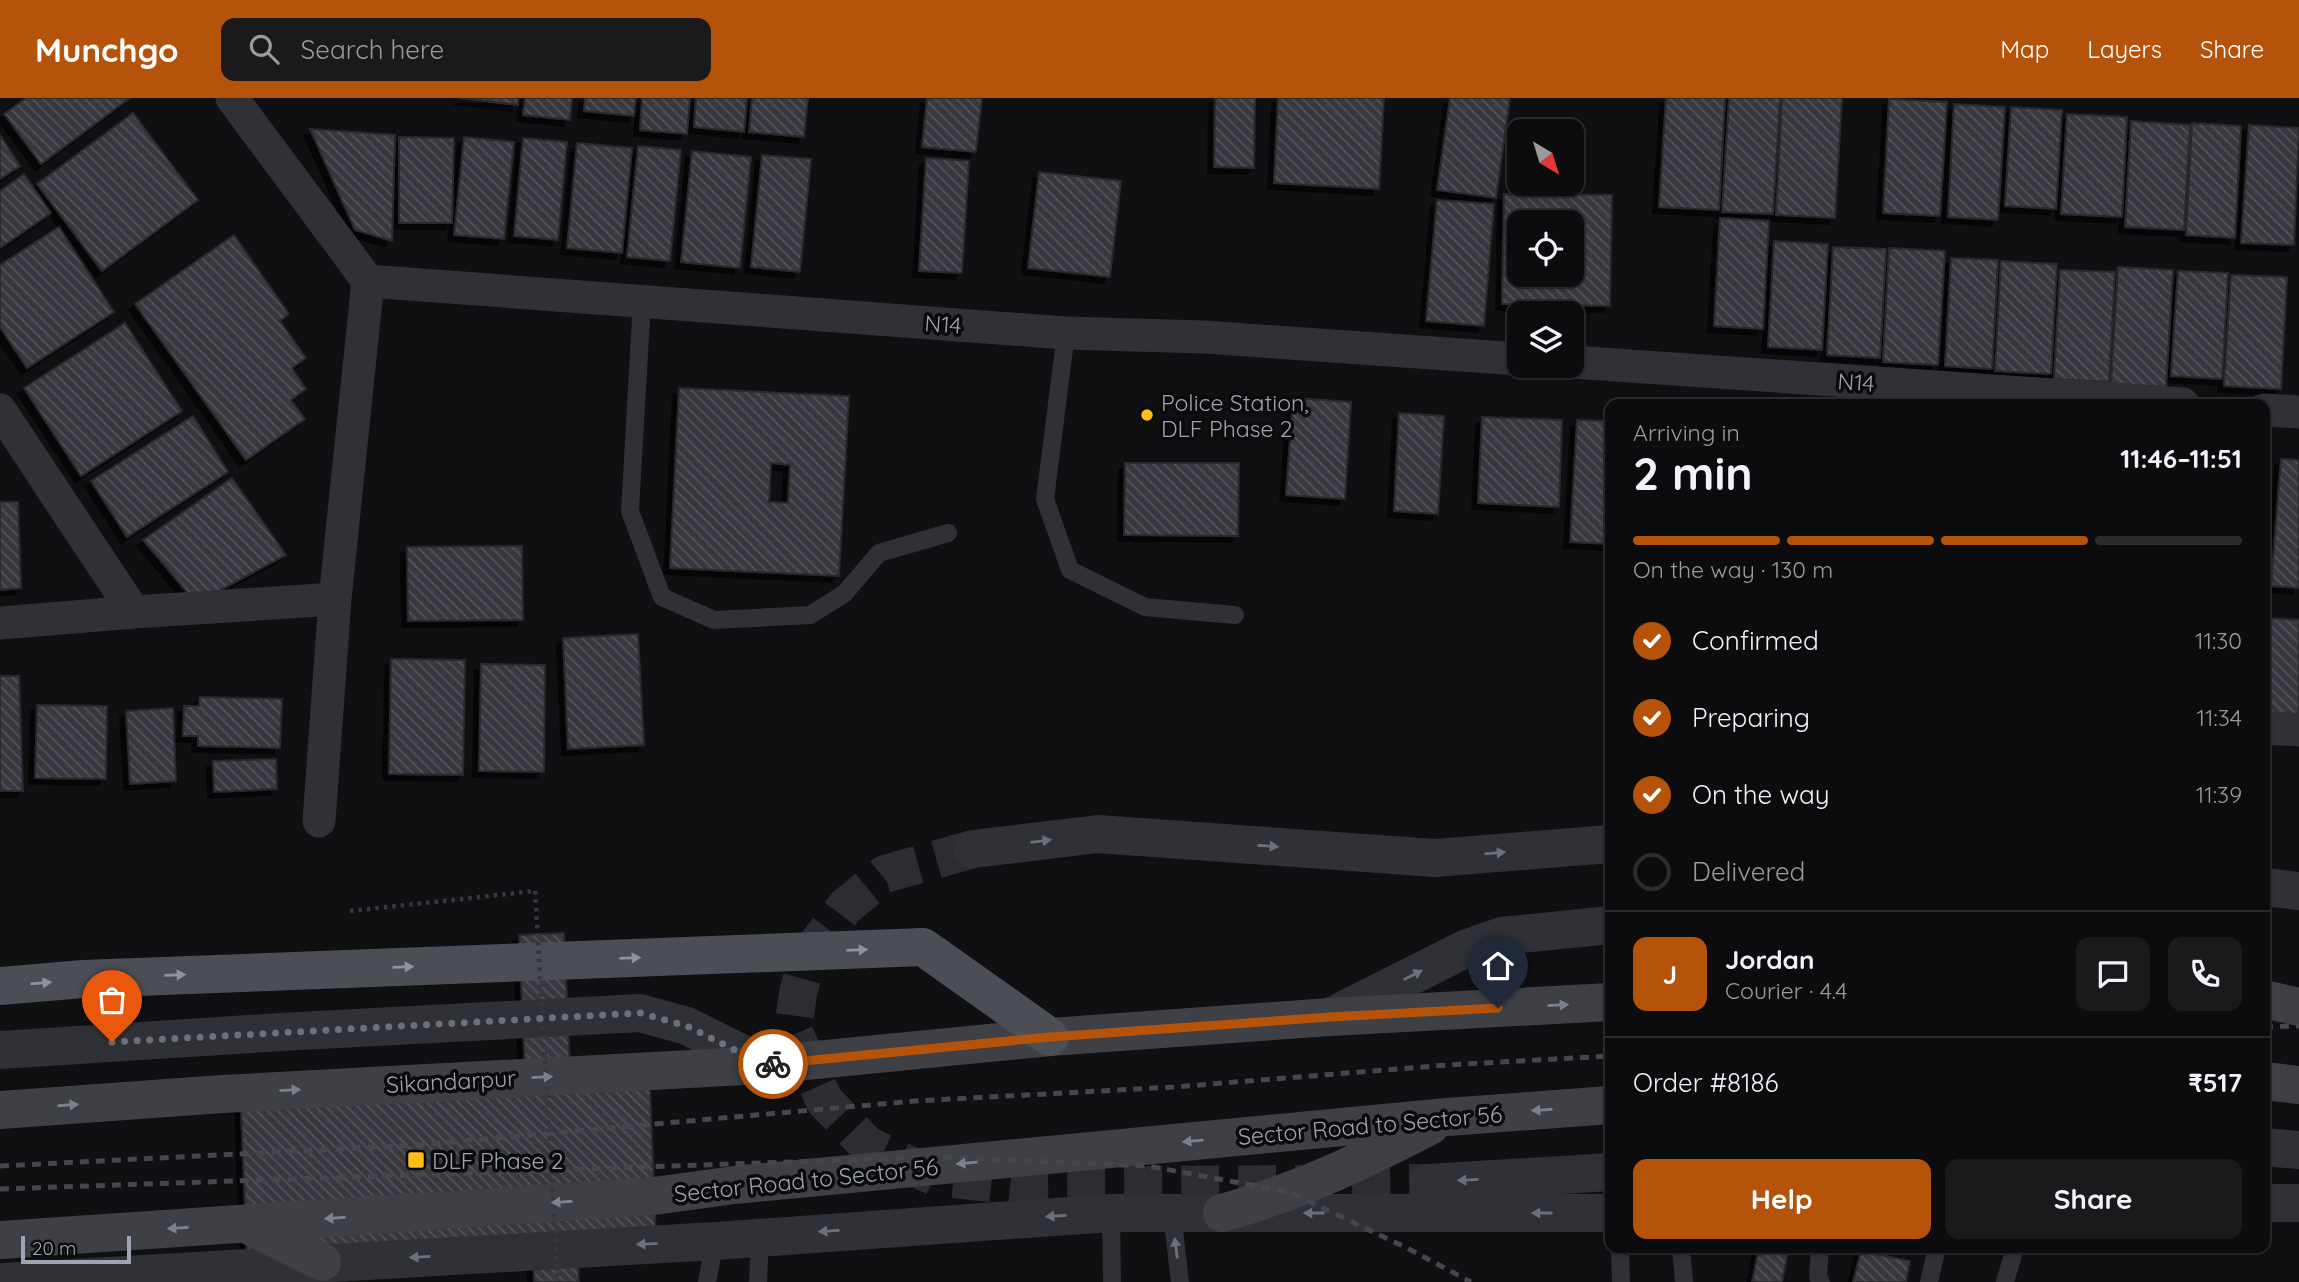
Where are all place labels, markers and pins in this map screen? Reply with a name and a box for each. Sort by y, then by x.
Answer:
place label: Police Station, DLF Phase 2 [1161,388,1309,443]
marker: Police Station, DLF Phase 2 [1139,407,1155,423]
pin [1468,936,1528,1008]
pin [82,970,142,1042]
place label: DLF Phase 2 [432,1146,564,1175]
marker: DLF Phase 2 [406,1150,426,1170]

